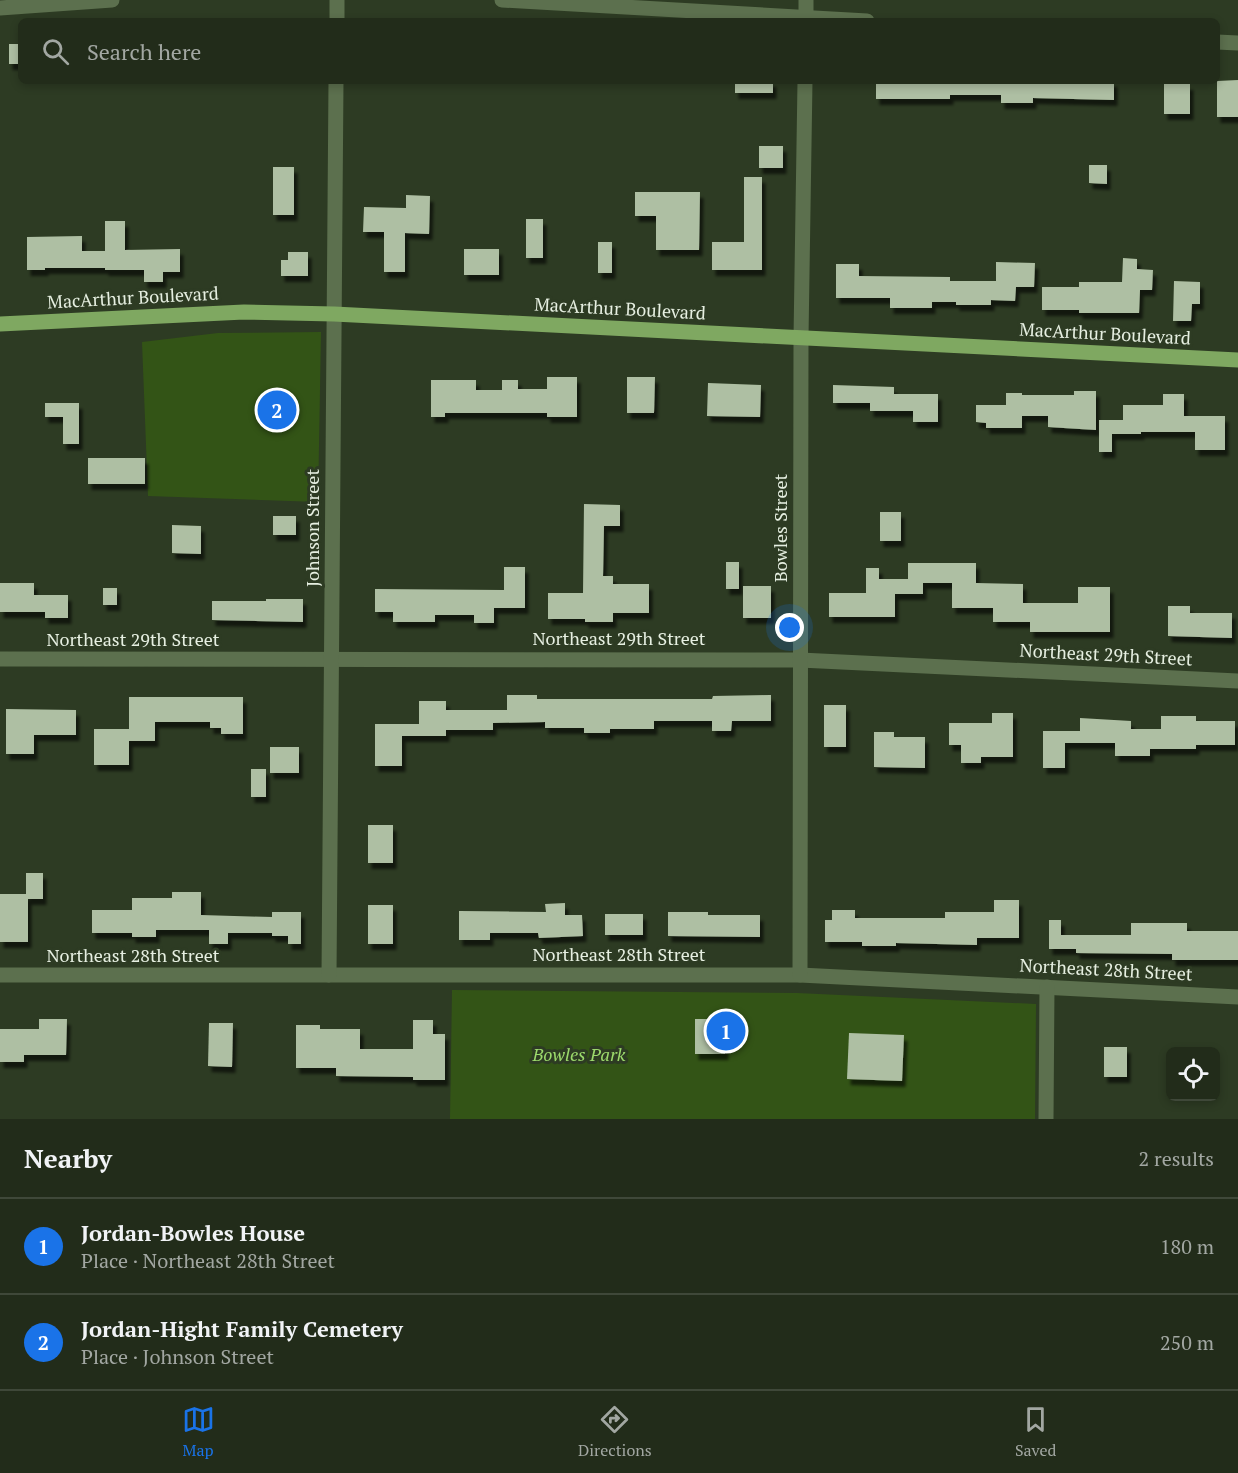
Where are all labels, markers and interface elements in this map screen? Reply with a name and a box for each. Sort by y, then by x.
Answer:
search box [18,18,1220,84]
icon: search [39,35,72,68]
text: Search here [87,37,201,66]
street label: MacArthur Boulevard [47,281,219,313]
street label: MacArthur Boulevard [534,292,706,324]
street label: MacArthur Boulevard [1019,317,1191,349]
pin: 2 [258,388,296,432]
street label: Johnson Street [300,469,324,587]
street label: Bowles Street [768,473,792,582]
your location [775,613,804,642]
street label: Northeast 29th Street [532,626,706,650]
street label: Northeast 29th Street [46,627,220,651]
street label: Northeast 29th Street [1019,637,1193,671]
street label: Northeast 28th Street [532,942,706,966]
street label: Northeast 28th Street [46,943,220,967]
street label: Northeast 28th Street [1019,952,1193,986]
pin: 1 [706,1008,746,1054]
park label: Bowles Park [531,1042,626,1066]
map controls [1166,1047,1220,1101]
button: locate [1166,1047,1220,1101]
text: Nearby [24,1141,112,1175]
text: 2 results [1139,1145,1214,1172]
text: Jordan-Bowles House [81,1218,305,1247]
text: 1 [38,1233,49,1260]
text: 180 m [1160,1233,1214,1260]
text: Place · Northeast 28th Street [81,1247,335,1274]
text: Jordan-Hight Family Cemetery [81,1314,403,1343]
text: 2 [38,1329,49,1356]
text: 250 m [1160,1329,1214,1356]
text: Place · Johnson Street [81,1343,274,1370]
tab: Map [182,1403,215,1461]
tab: Directions [578,1403,652,1461]
tab: Saved [1015,1403,1056,1461]

